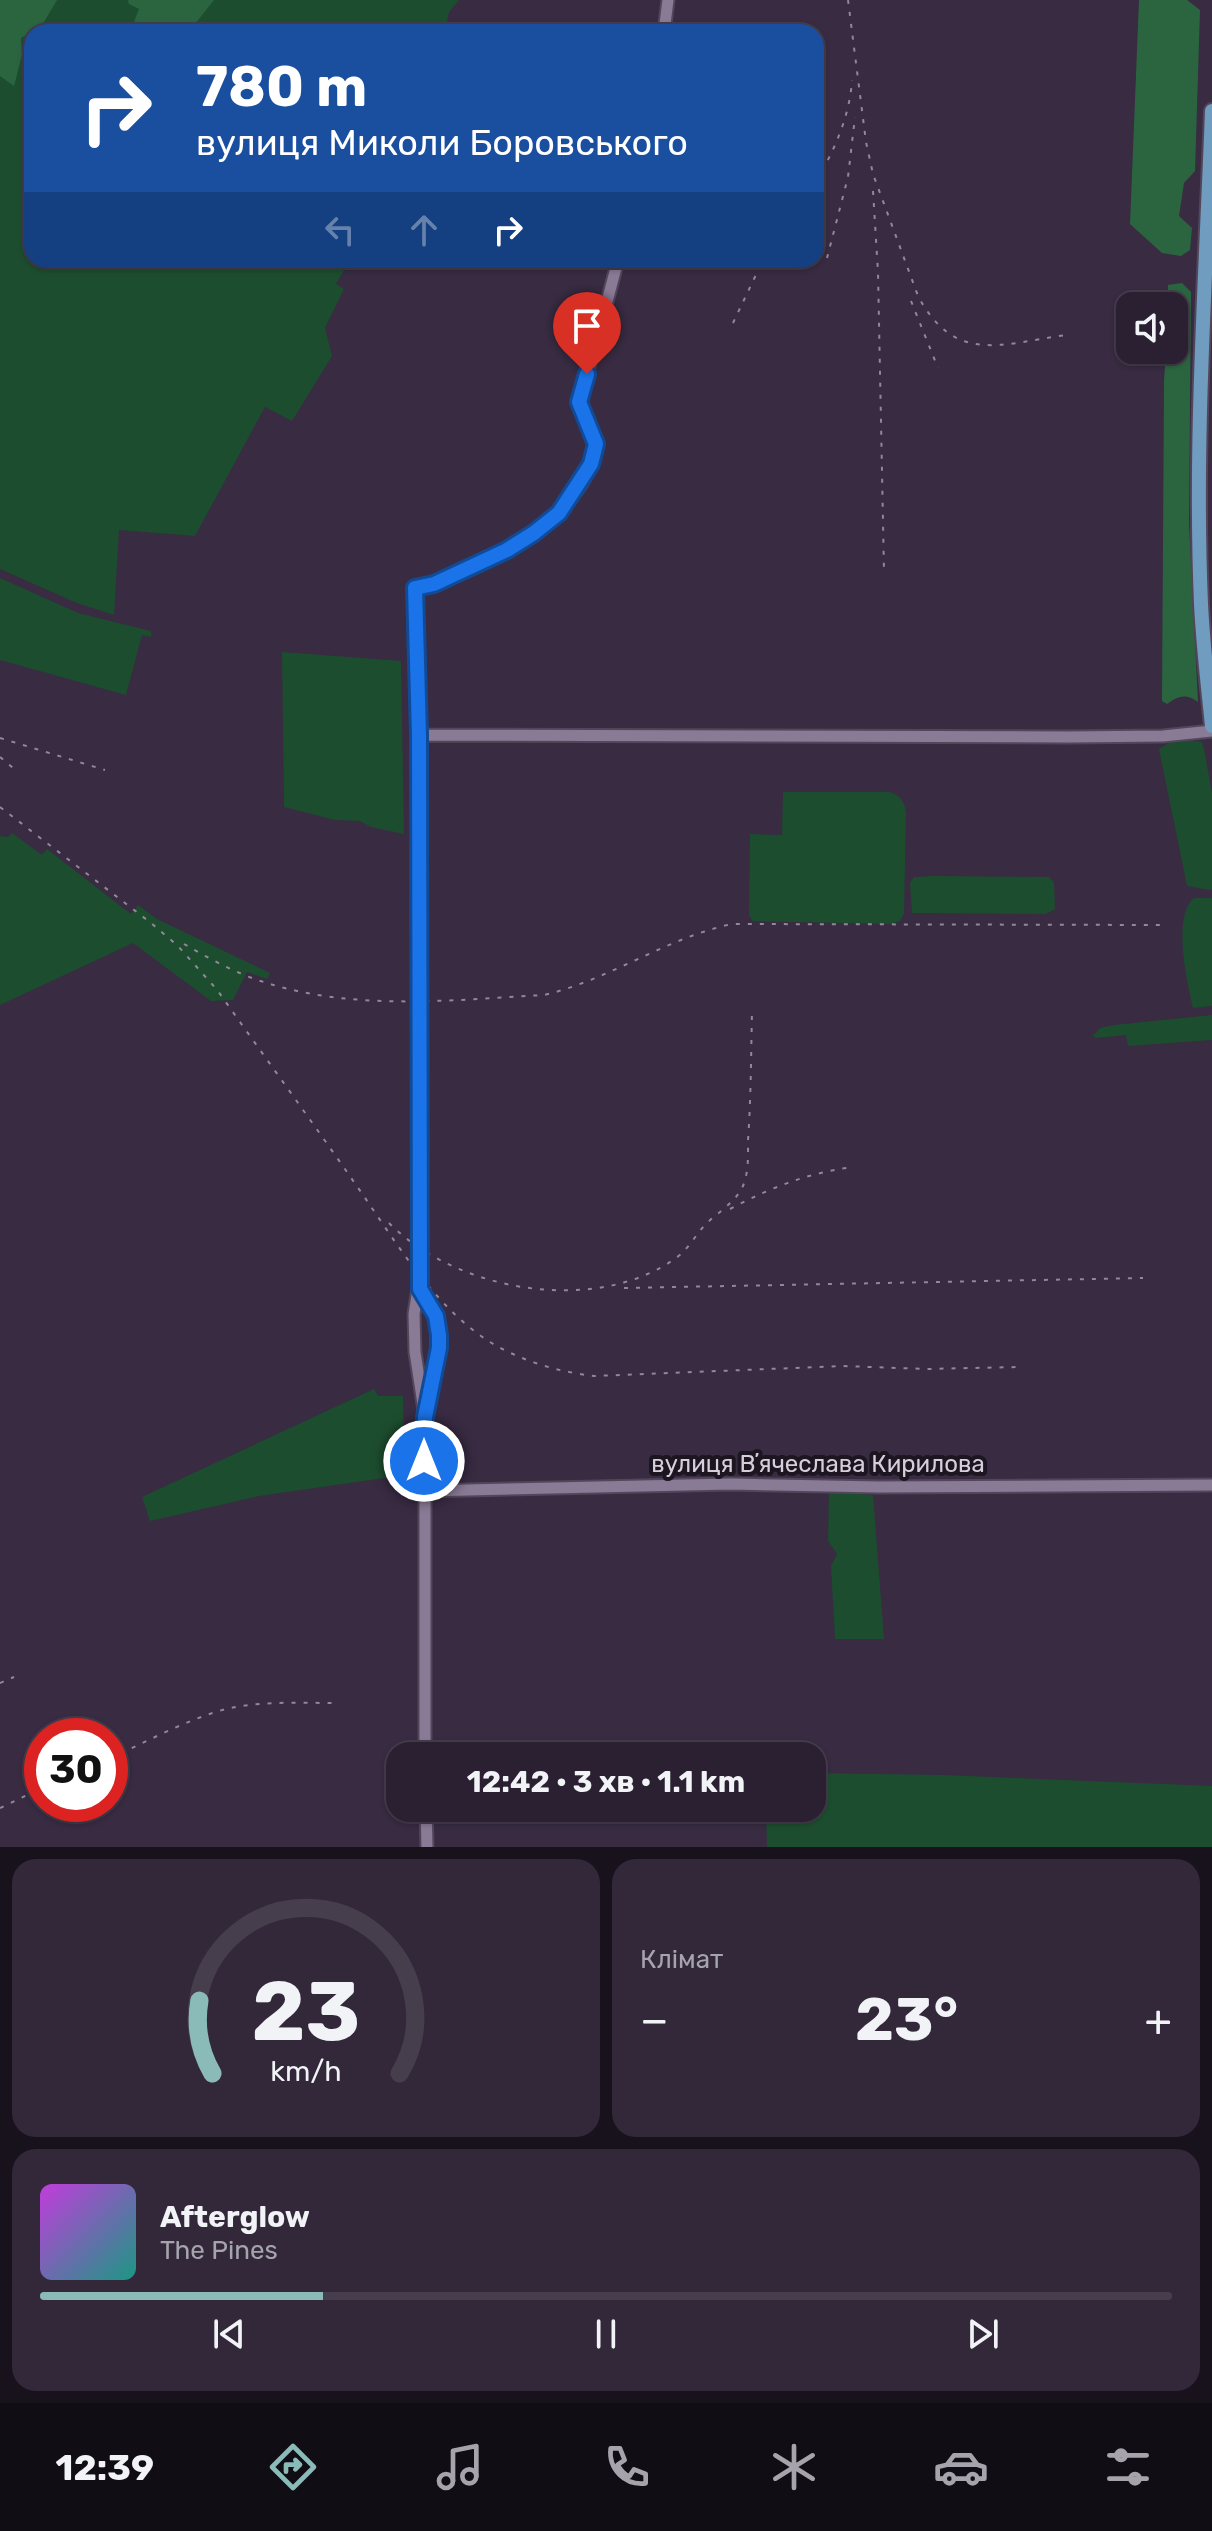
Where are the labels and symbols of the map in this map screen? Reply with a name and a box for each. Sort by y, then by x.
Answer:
pin [553,292,621,374]
position arrow [382,1419,466,1503]
street label: вулиця Вʼячеслава Кирилова [651,1450,985,1478]
speed limit sign: 30 [24,1718,128,1822]

